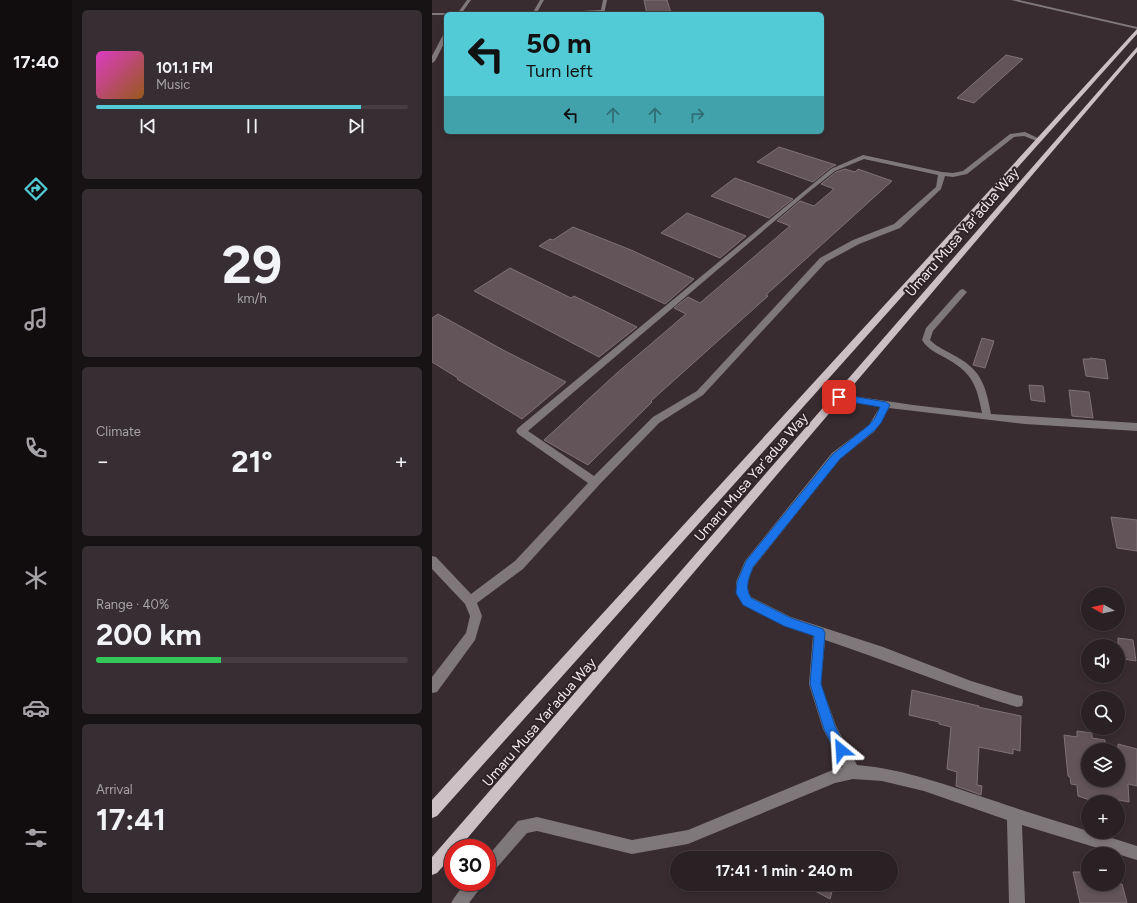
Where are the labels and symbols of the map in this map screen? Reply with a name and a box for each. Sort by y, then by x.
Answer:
street label: Umaru Musa Yar'adua Way [902,164,1023,300]
pin [822,380,856,414]
street label: Umaru Musa Yar'adua Way [691,409,812,545]
north arrow [1081,587,1125,631]
street label: Umaru Musa Yar'adua Way [479,654,600,790]
position arrow [820,729,862,771]
speed limit sign: 30 [444,839,496,891]

